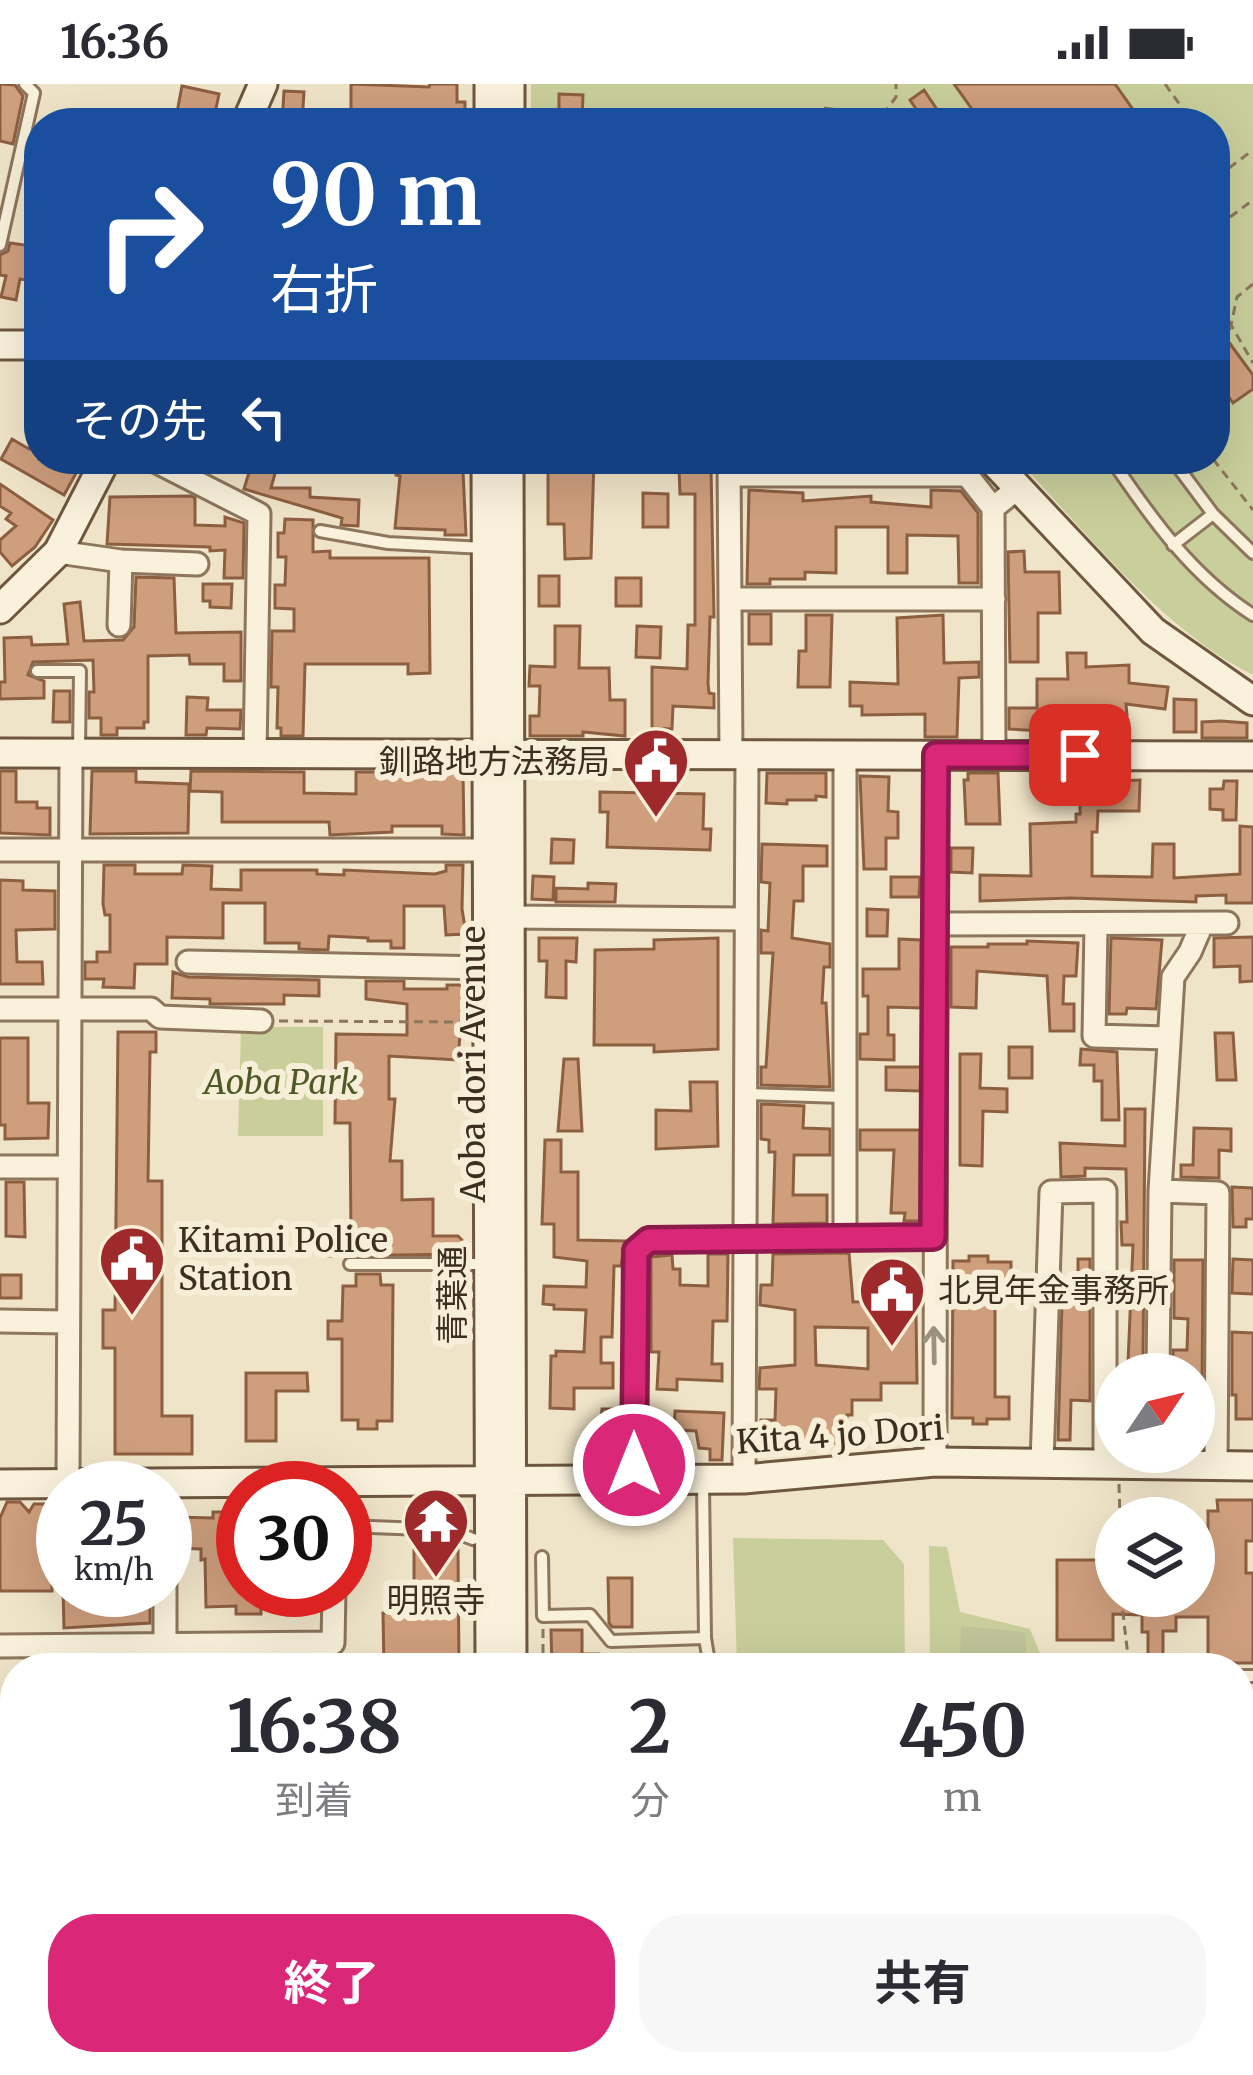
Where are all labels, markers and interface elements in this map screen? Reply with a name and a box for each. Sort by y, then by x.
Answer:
text: 16:36 [60,14,169,70]
text: 90 m [270,142,482,248]
icon: right [72,156,228,312]
text: 右折 [270,256,378,324]
icon: left [231,384,297,450]
text: その先 [72,393,207,449]
pin [1029,704,1131,806]
icon: arrive [1047,722,1113,788]
public building icon: 釧路地方法務局 [621,726,691,820]
place label: 釧路地方法務局 [379,741,610,782]
street label: Aoba dori Avenue [453,926,494,1203]
park label: Aoba Park [201,1062,358,1103]
place label: Kitami Police Station [178,1220,388,1299]
public building icon: Kitami Police Station [97,1224,167,1318]
street label: 青葉通 [432,1246,473,1345]
public building icon: 北見年金事務所 [857,1255,927,1349]
place label: 北見年金事務所 [938,1270,1169,1311]
one-way arrow [923,1326,945,1365]
north arrow [1095,1353,1215,1473]
map controls [1095,1353,1215,1617]
position arrow [571,1402,697,1528]
street label: Kita 4 jo Dori [735,1407,945,1463]
speed limit sign: 30 [216,1461,372,1617]
text: 25 [80,1486,148,1561]
temple icon: 明照寺 [401,1486,471,1580]
button: layers [1095,1497,1215,1617]
text: km/h [74,1550,154,1588]
place label: 明照寺 [387,1580,486,1621]
text: 16:38 [227,1681,402,1772]
text: 2 [629,1681,671,1772]
text: 450 [898,1685,1027,1776]
text: m [943,1773,982,1822]
text: 到着 [275,1776,353,1825]
text: 分 [630,1776,669,1825]
button: 終了 [48,1914,615,2052]
button: 共有 [639,1914,1206,2052]

